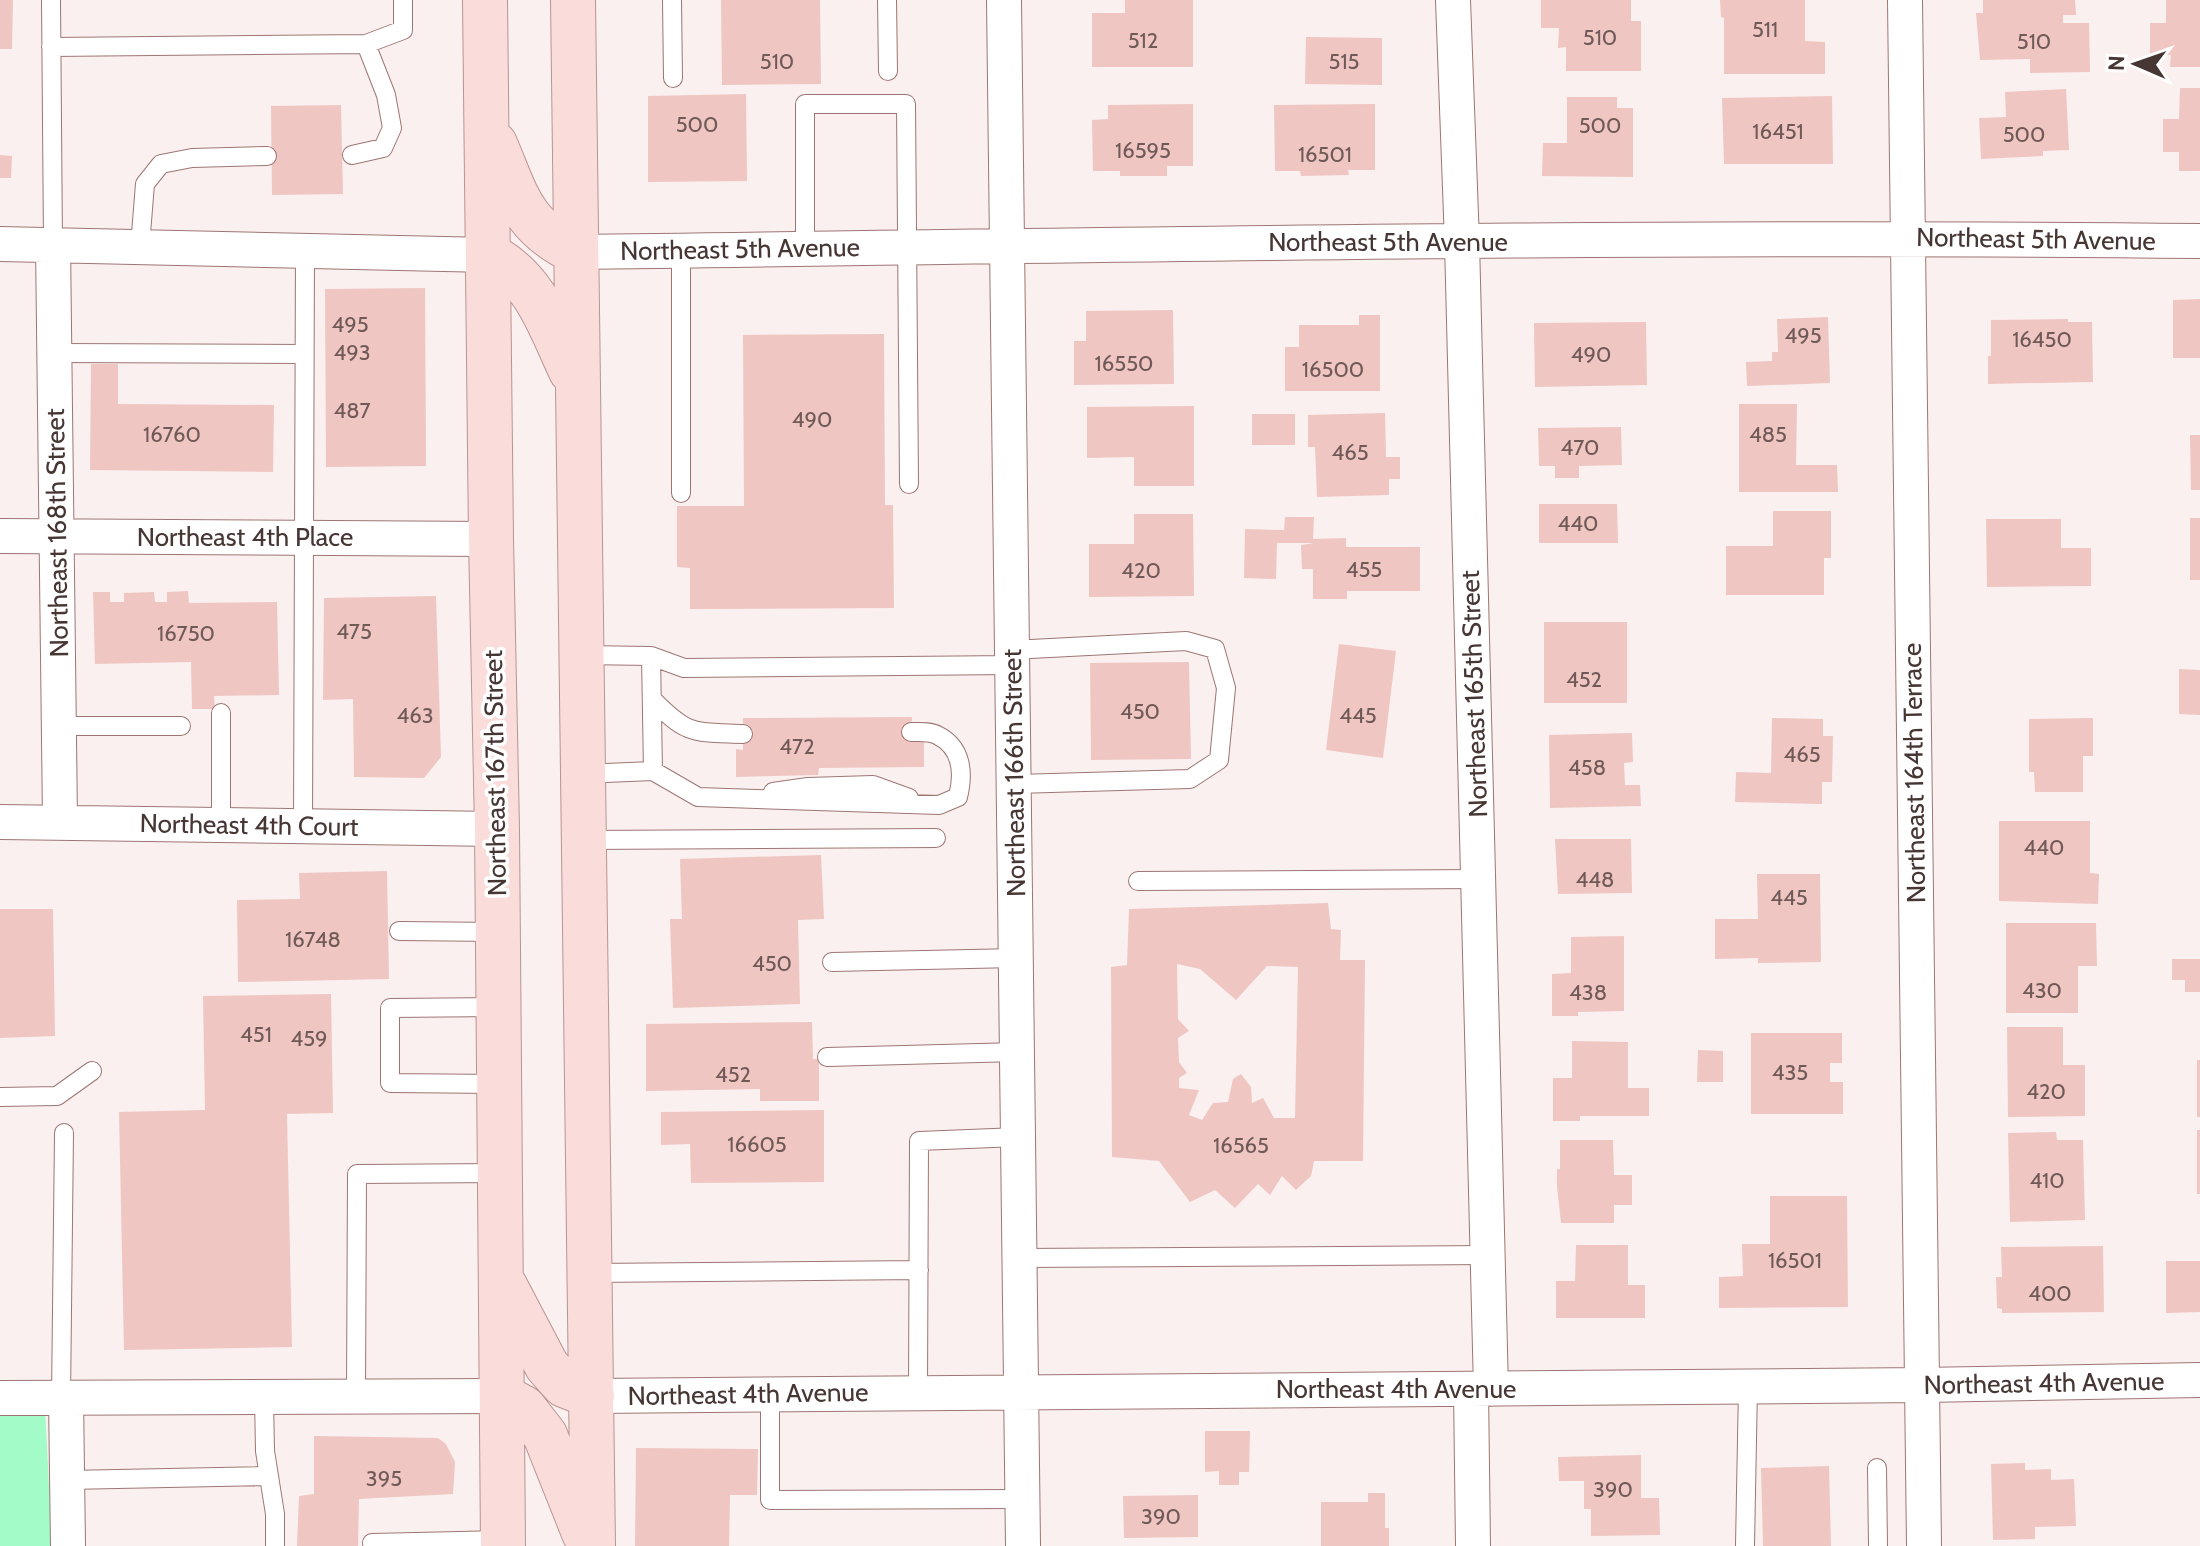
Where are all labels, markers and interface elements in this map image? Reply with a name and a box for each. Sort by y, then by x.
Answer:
house number: 511 [1752,16,1778,43]
house number: 510 [1583,24,1617,51]
north arrow [2096,24,2176,104]
house number: 512 [1128,27,1158,54]
house number: 510 [2017,28,2051,55]
house number: 510 [760,48,794,75]
house number: 515 [1329,48,1359,75]
text: N [2103,55,2130,72]
house number: 500 [676,111,718,138]
house number: 500 [1579,112,1621,139]
house number: 16451 [1752,118,1804,145]
house number: 500 [2003,121,2045,148]
house number: 16595 [1115,137,1171,164]
house number: 16501 [1298,141,1352,168]
street label: Northeast 5th Avenue [1916,221,2156,257]
street label: Northeast 5th Avenue [1268,226,1508,258]
street label: Northeast 5th Avenue [620,231,860,267]
house number: 495 [331,311,369,338]
house number: 495 [1784,322,1822,349]
house number: 16450 [2012,326,2072,353]
house number: 493 [333,339,371,366]
house number: 490 [1571,341,1611,368]
house number: 16550 [1095,350,1153,377]
house number: 16500 [1302,356,1364,383]
house number: 487 [333,397,371,424]
house number: 490 [792,406,832,433]
street label: Northeast 168th Street [39,408,75,658]
house number: 16760 [143,421,201,448]
house number: 485 [1749,421,1787,448]
house number: 470 [1561,434,1599,461]
house number: 465 [1331,439,1369,466]
house number: 440 [1558,510,1598,537]
street label: Northeast 4th Place [137,521,353,553]
house number: 455 [1346,556,1382,583]
house number: 420 [1121,557,1161,584]
street label: Northeast 165th Street [1454,570,1494,818]
house number: 475 [336,618,372,645]
house number: 16750 [157,620,215,647]
street label: Northeast 164th Terrace [1896,643,1932,903]
street label: Northeast 166th Street [996,648,1032,897]
street label: Northeast 167th Street [477,649,513,896]
house number: 452 [1566,666,1602,693]
house number: 450 [1120,698,1160,725]
house number: 463 [396,702,434,729]
house number: 445 [1339,702,1377,729]
house number: 472 [779,733,815,760]
house number: 465 [1783,741,1821,768]
house number: 458 [1568,754,1606,781]
street label: Northeast 4th Court [139,807,359,843]
house number: 440 [2024,834,2064,861]
house number: 448 [1576,866,1614,893]
house number: 445 [1770,884,1808,911]
house number: 16748 [285,926,341,953]
house number: 450 [752,950,792,977]
house number: 430 [2022,977,2062,1004]
house number: 438 [1569,979,1607,1006]
house number: 451 [240,1021,272,1048]
house number: 459 [290,1025,328,1052]
house number: 435 [1772,1059,1808,1086]
house number: 452 [715,1061,751,1088]
house number: 420 [2026,1078,2066,1105]
house number: 16605 [727,1131,787,1158]
house number: 16565 [1213,1132,1269,1159]
house number: 410 [2029,1167,2065,1194]
house number: 16501 [1768,1247,1822,1274]
house number: 400 [2028,1280,2072,1307]
street label: Northeast 4th Avenue [1923,1365,2165,1401]
street label: Northeast 4th Avenue [1276,1373,1516,1405]
street label: Northeast 4th Avenue [627,1376,869,1412]
house number: 395 [366,1465,402,1492]
house number: 390 [1593,1476,1633,1503]
house number: 390 [1141,1503,1181,1530]

